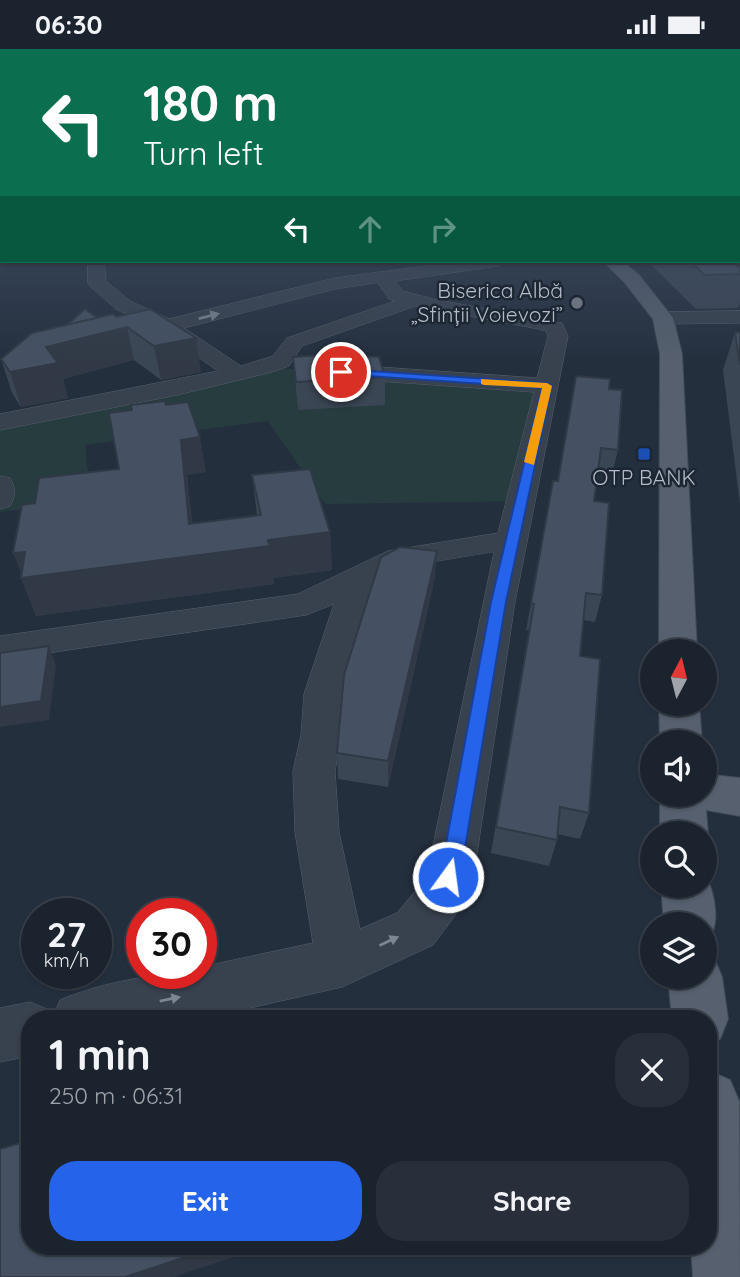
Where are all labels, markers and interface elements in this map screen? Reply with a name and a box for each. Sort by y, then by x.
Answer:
text: 06:30 [35,8,102,41]
text: 180 m [143,72,278,133]
icon: left [28,77,119,168]
text: Turn left [143,133,264,173]
icon: left [278,210,316,248]
icon: ahead [351,210,389,248]
icon: right [424,210,462,248]
place label: Biserica Albă „Sfinții Voievozi” [411,277,563,327]
marker: Biserica Albă „Sfinții Voievozi” [569,295,585,311]
one-way arrow [198,310,220,321]
pin [311,342,371,402]
icon: arrive [322,353,360,391]
marker: OTP BANK [636,446,652,462]
place label: OTP BANK [592,464,696,490]
north arrow [640,639,718,716]
map controls [640,639,717,989]
button: sound [640,730,717,807]
button: search [640,821,717,898]
position arrow [411,840,485,914]
speed limit sign: 30 [126,898,217,989]
text: 27 [47,912,86,956]
button: layers [640,912,717,989]
one-way arrow [378,935,399,946]
text: km/h [44,949,89,972]
one-way arrow [159,994,181,1005]
text: 1 min [49,1028,151,1081]
button: close [615,1033,689,1107]
text: 250 m · 06:31 [49,1081,183,1110]
button: Exit [49,1161,362,1241]
button: Share [376,1161,689,1241]

